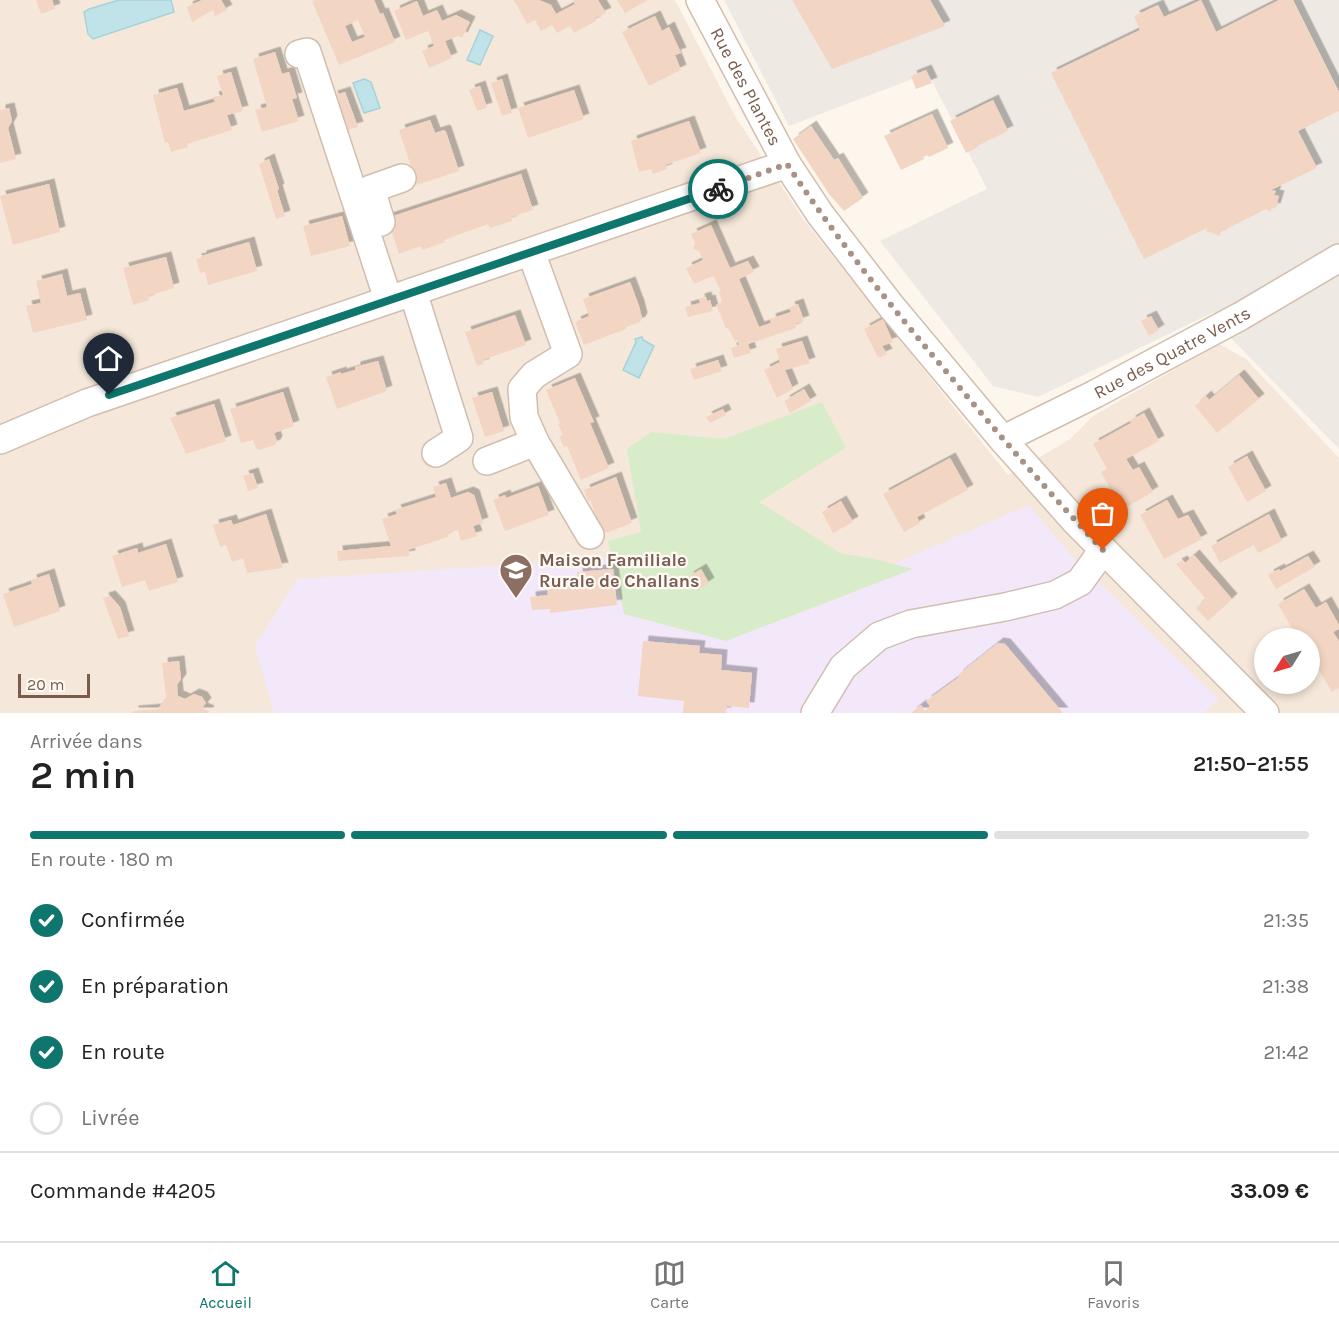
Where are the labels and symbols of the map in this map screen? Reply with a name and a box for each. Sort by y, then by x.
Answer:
street label: Rue des Plantes [706,24,786,149]
courier [688,159,748,219]
street label: Rue des Quatre Vents [1090,302,1254,404]
pin [83,333,134,395]
pin [1077,488,1128,550]
place label: Maison Familiale Rurale de Challans [539,549,700,592]
school or university icon: Maison Familiale Rurale de Challans [498,552,534,599]
north arrow [1254,628,1320,694]
scale bar [18,671,90,698]

